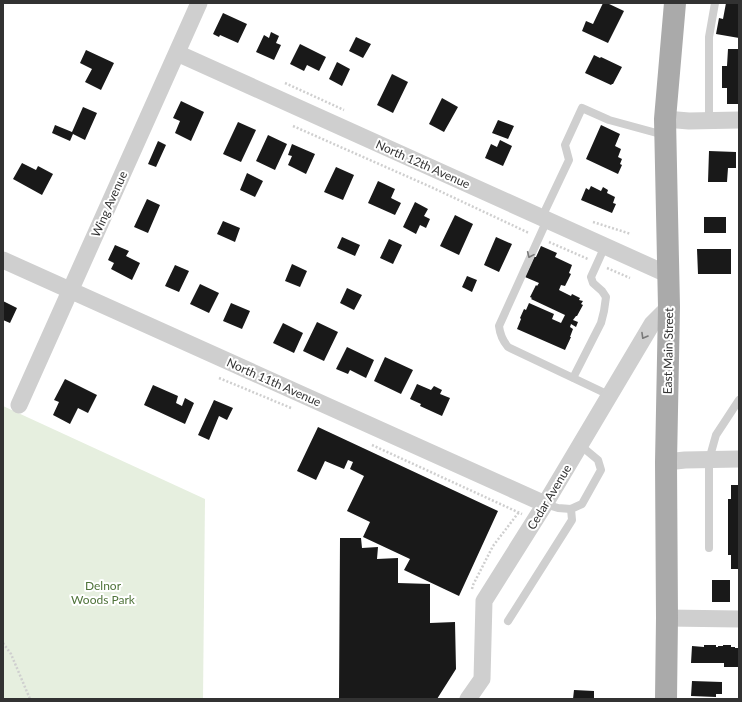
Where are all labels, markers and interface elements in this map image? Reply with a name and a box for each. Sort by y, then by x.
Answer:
street label: North 12th Avenue [374,136,472,192]
street label: Wing Avenue [88,169,130,239]
one-way arrow [527,251,535,258]
street label: East Main Street [660,307,676,394]
one-way arrow [642,332,649,339]
street label: North 11th Avenue [225,354,323,410]
street label: Cedar Avenue [524,462,574,532]
park label: Delnor Woods Park [71,578,136,607]

